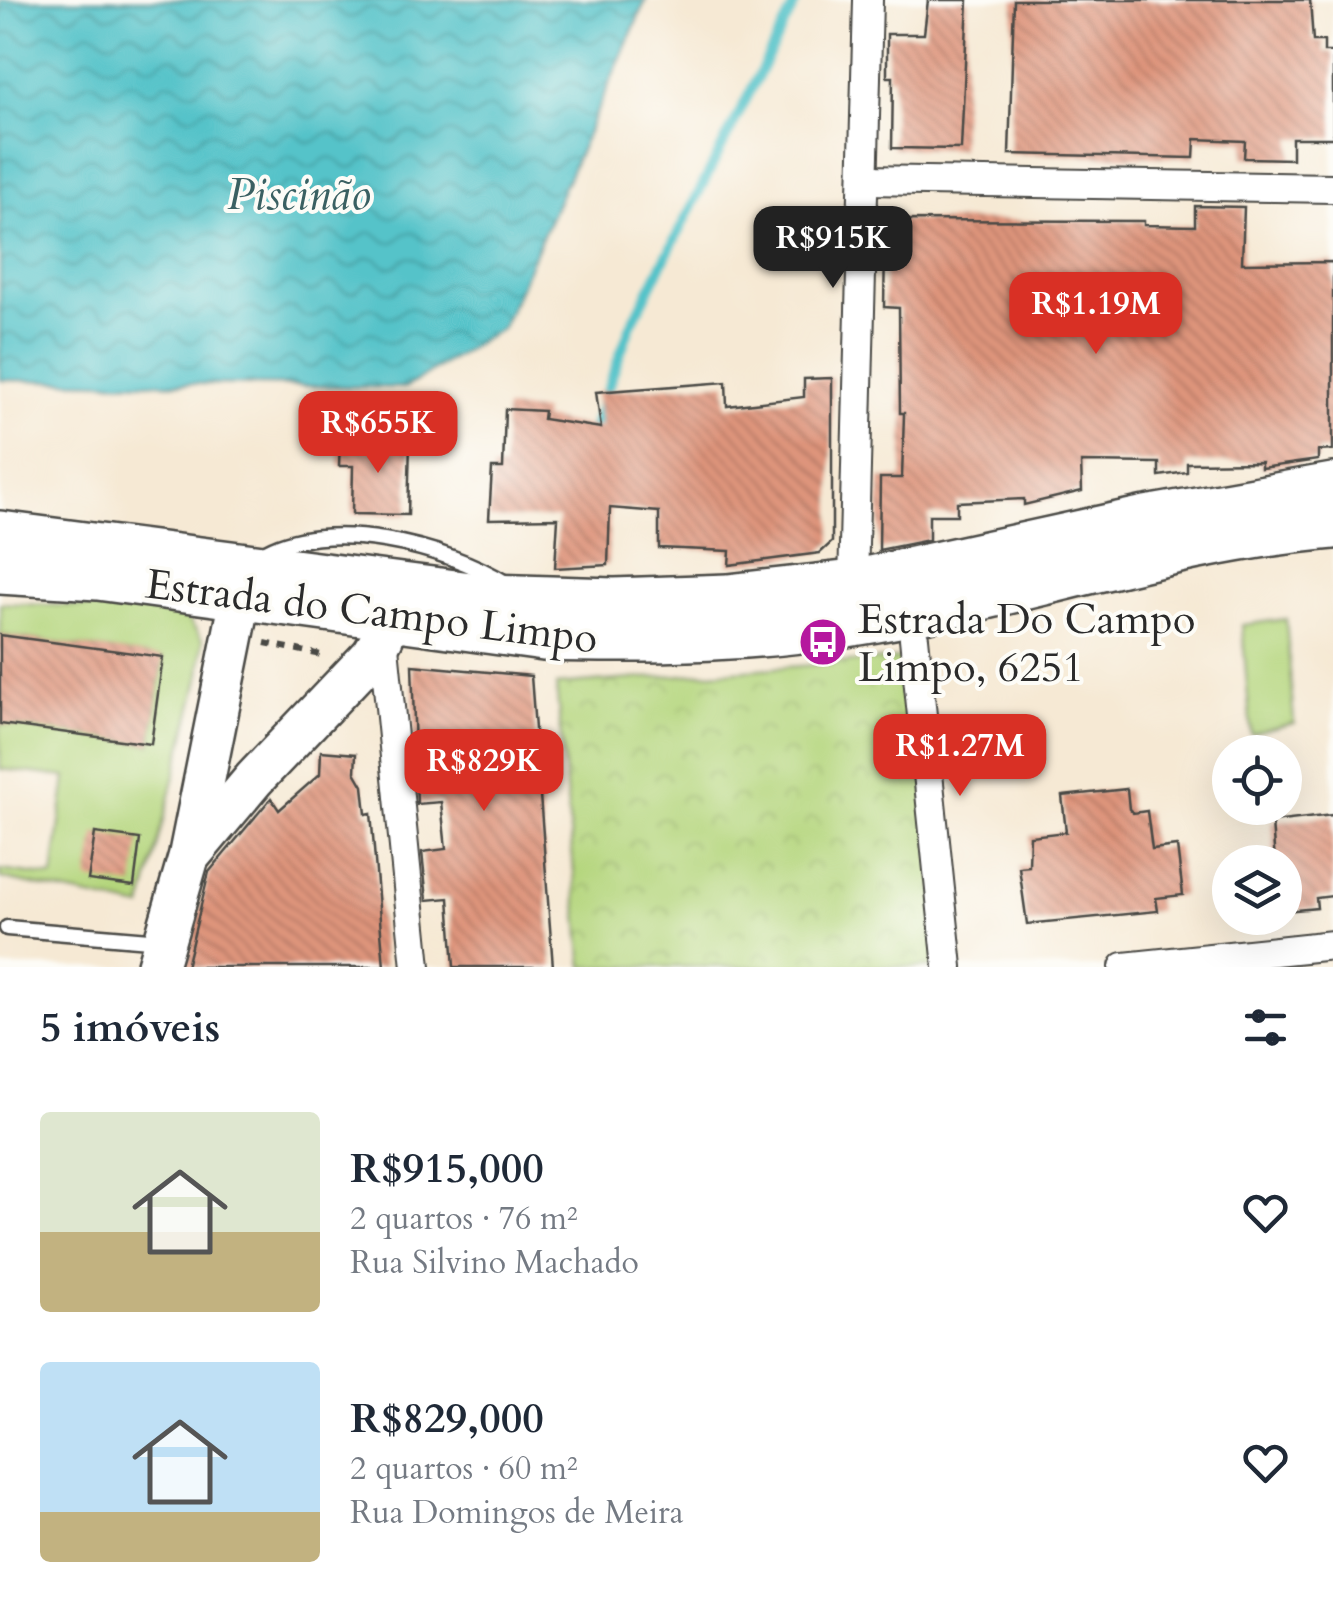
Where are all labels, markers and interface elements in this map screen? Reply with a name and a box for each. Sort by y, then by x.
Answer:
water label: Piscinão [227,164,371,225]
pin: R$915K [752,206,914,291]
text: R$915K [775,216,891,260]
pin: R$1.19M [1004,272,1188,357]
text: R$1.19M [1031,282,1161,326]
pin: R$655K [297,391,459,476]
text: R$655K [320,401,436,445]
street label: Estrada do Campo Limpo [143,555,601,667]
place label: Estrada Do Campo Limpo, 6251 [858,591,1195,696]
bus stop icon: Estrada Do Campo Limpo, 6251 [797,616,849,668]
pin: R$1.27M [868,714,1052,799]
text: R$1.27M [895,724,1025,768]
pin: R$829K [403,729,565,814]
map controls [1212,735,1302,935]
button: locate [1212,735,1302,825]
text: R$829K [426,739,542,783]
button: layers [1212,845,1302,935]
text: 5 imóveis [40,999,220,1056]
icon: filters [1238,1000,1293,1055]
text: R$915,000 [350,1140,544,1197]
icon: home [120,1152,240,1272]
icon: heart [1238,1185,1293,1240]
text: 2 quartos · 76 m² [350,1197,578,1241]
text: Rua Silvino Machado [350,1241,639,1285]
text: R$829,000 [350,1390,544,1447]
icon: home [120,1402,240,1522]
icon: heart [1238,1435,1293,1490]
text: 2 quartos · 60 m² [350,1447,578,1491]
text: Rua Domingos de Meira [350,1491,684,1535]

